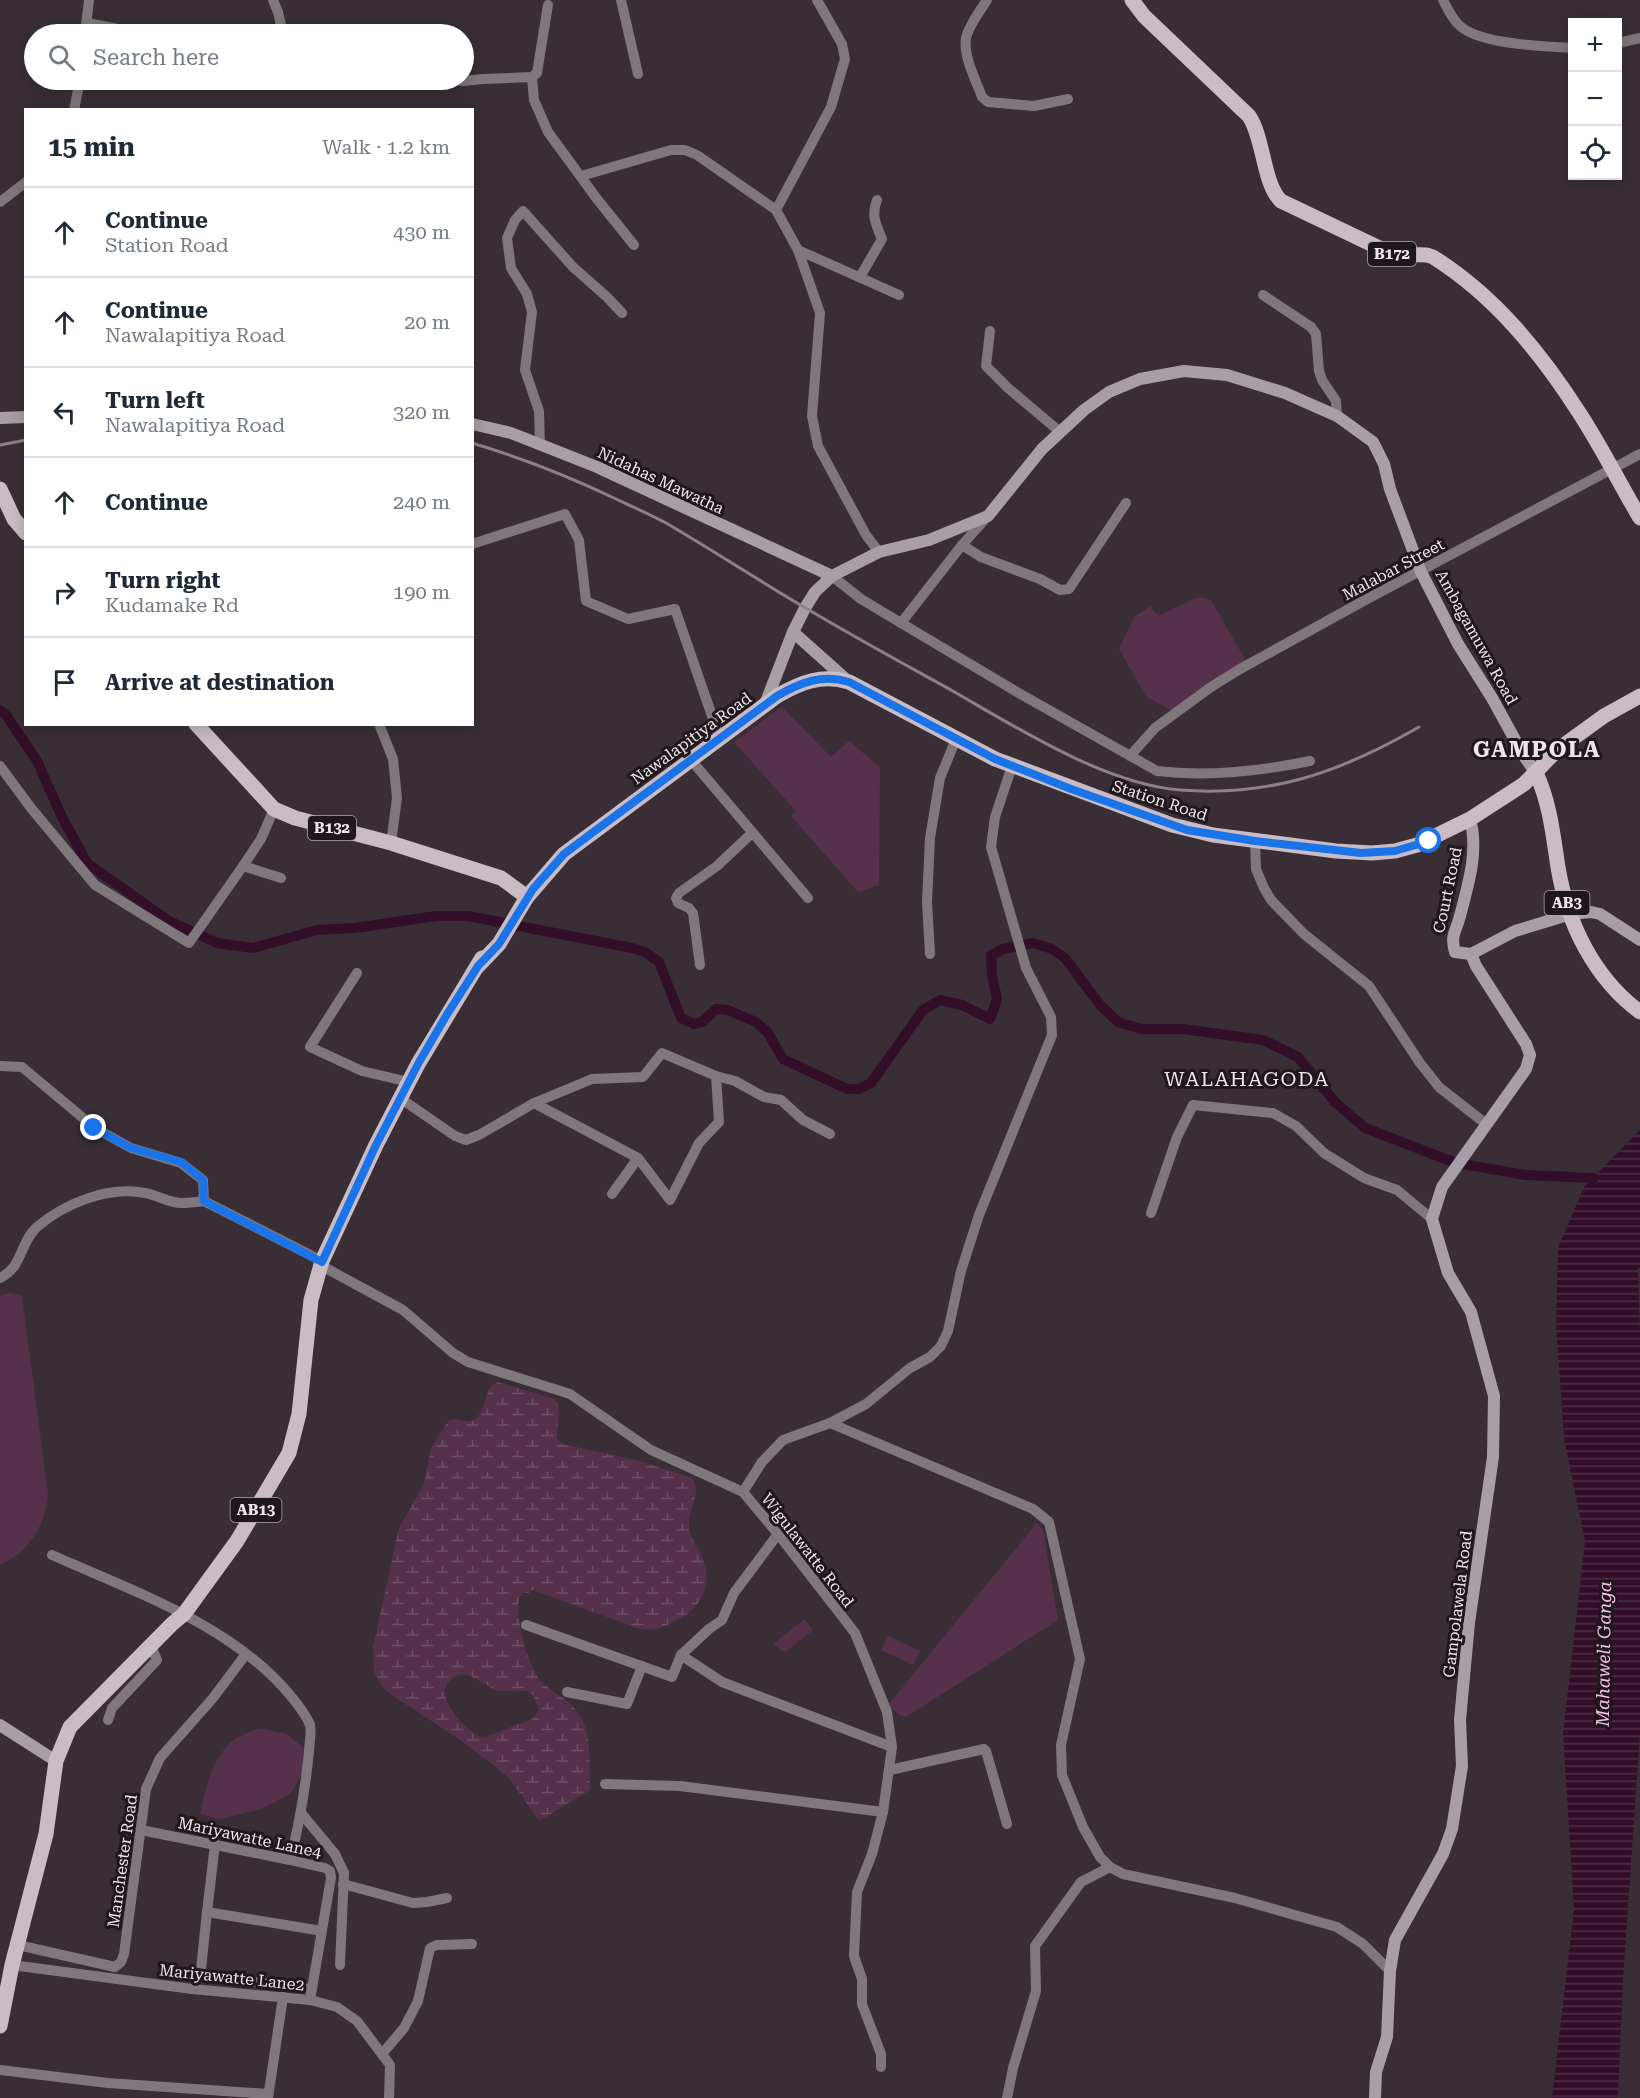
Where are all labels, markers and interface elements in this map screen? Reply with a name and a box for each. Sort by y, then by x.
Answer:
map controls [1568,18,1622,180]
button: + [1568,18,1622,72]
search box [24,24,474,90]
icon: search [45,41,78,74]
text: Search here [93,45,219,70]
button: − [1568,72,1622,126]
button: locate [1568,126,1622,180]
text: 15 min [48,132,135,162]
text: Walk · 1.2 km [322,135,450,159]
text: Continue [105,208,208,233]
icon: ahead [48,216,81,249]
text: 430 m [393,220,450,244]
text: Station Road [105,233,229,257]
road number: B172 [1368,242,1416,266]
text: Continue [105,298,208,323]
icon: ahead [48,306,81,339]
text: 20 m [404,310,450,334]
text: Nawalapitiya Road [105,323,285,347]
text: Turn left [105,388,205,413]
icon: left [48,396,81,429]
text: 320 m [393,400,450,424]
text: Nawalapitiya Road [105,413,285,437]
street label: Nidahas Mawatha [595,443,727,518]
icon: ahead [48,486,81,519]
text: Continue [105,490,208,515]
text: 240 m [393,490,450,514]
street label: Malabar Street [1339,535,1447,604]
street label: Ambagamuwa Road [1432,566,1522,708]
text: Turn right [105,568,220,593]
icon: right [48,576,81,609]
text: 190 m [393,580,450,604]
text: Kudamake Rd [105,593,239,617]
icon: arrive [48,666,81,699]
text: Arrive at destination [105,670,334,695]
street label: Nawalapitiya Road [627,688,755,788]
district label: GAMPOLA [1473,737,1601,762]
street label: Station Road [1110,776,1210,825]
road number: B132 [308,816,356,840]
route start [1415,827,1441,853]
street label: Court Road [1429,845,1466,935]
road number: AB3 [1544,891,1590,915]
district label: WALAHAGODA [1164,1067,1330,1091]
route end [80,1114,106,1140]
street label: Wigulawatte Road [757,1490,858,1611]
road number: AB13 [230,1498,282,1522]
street label: Gampolawela Road [1439,1529,1476,1679]
water label: Mahaweli Ganga [1592,1581,1615,1728]
street label: Manchester Road [104,1793,141,1929]
street label: Mariyawatte Lane4 [177,1813,323,1862]
street label: Mariyawatte Lane2 [158,1960,306,1995]

